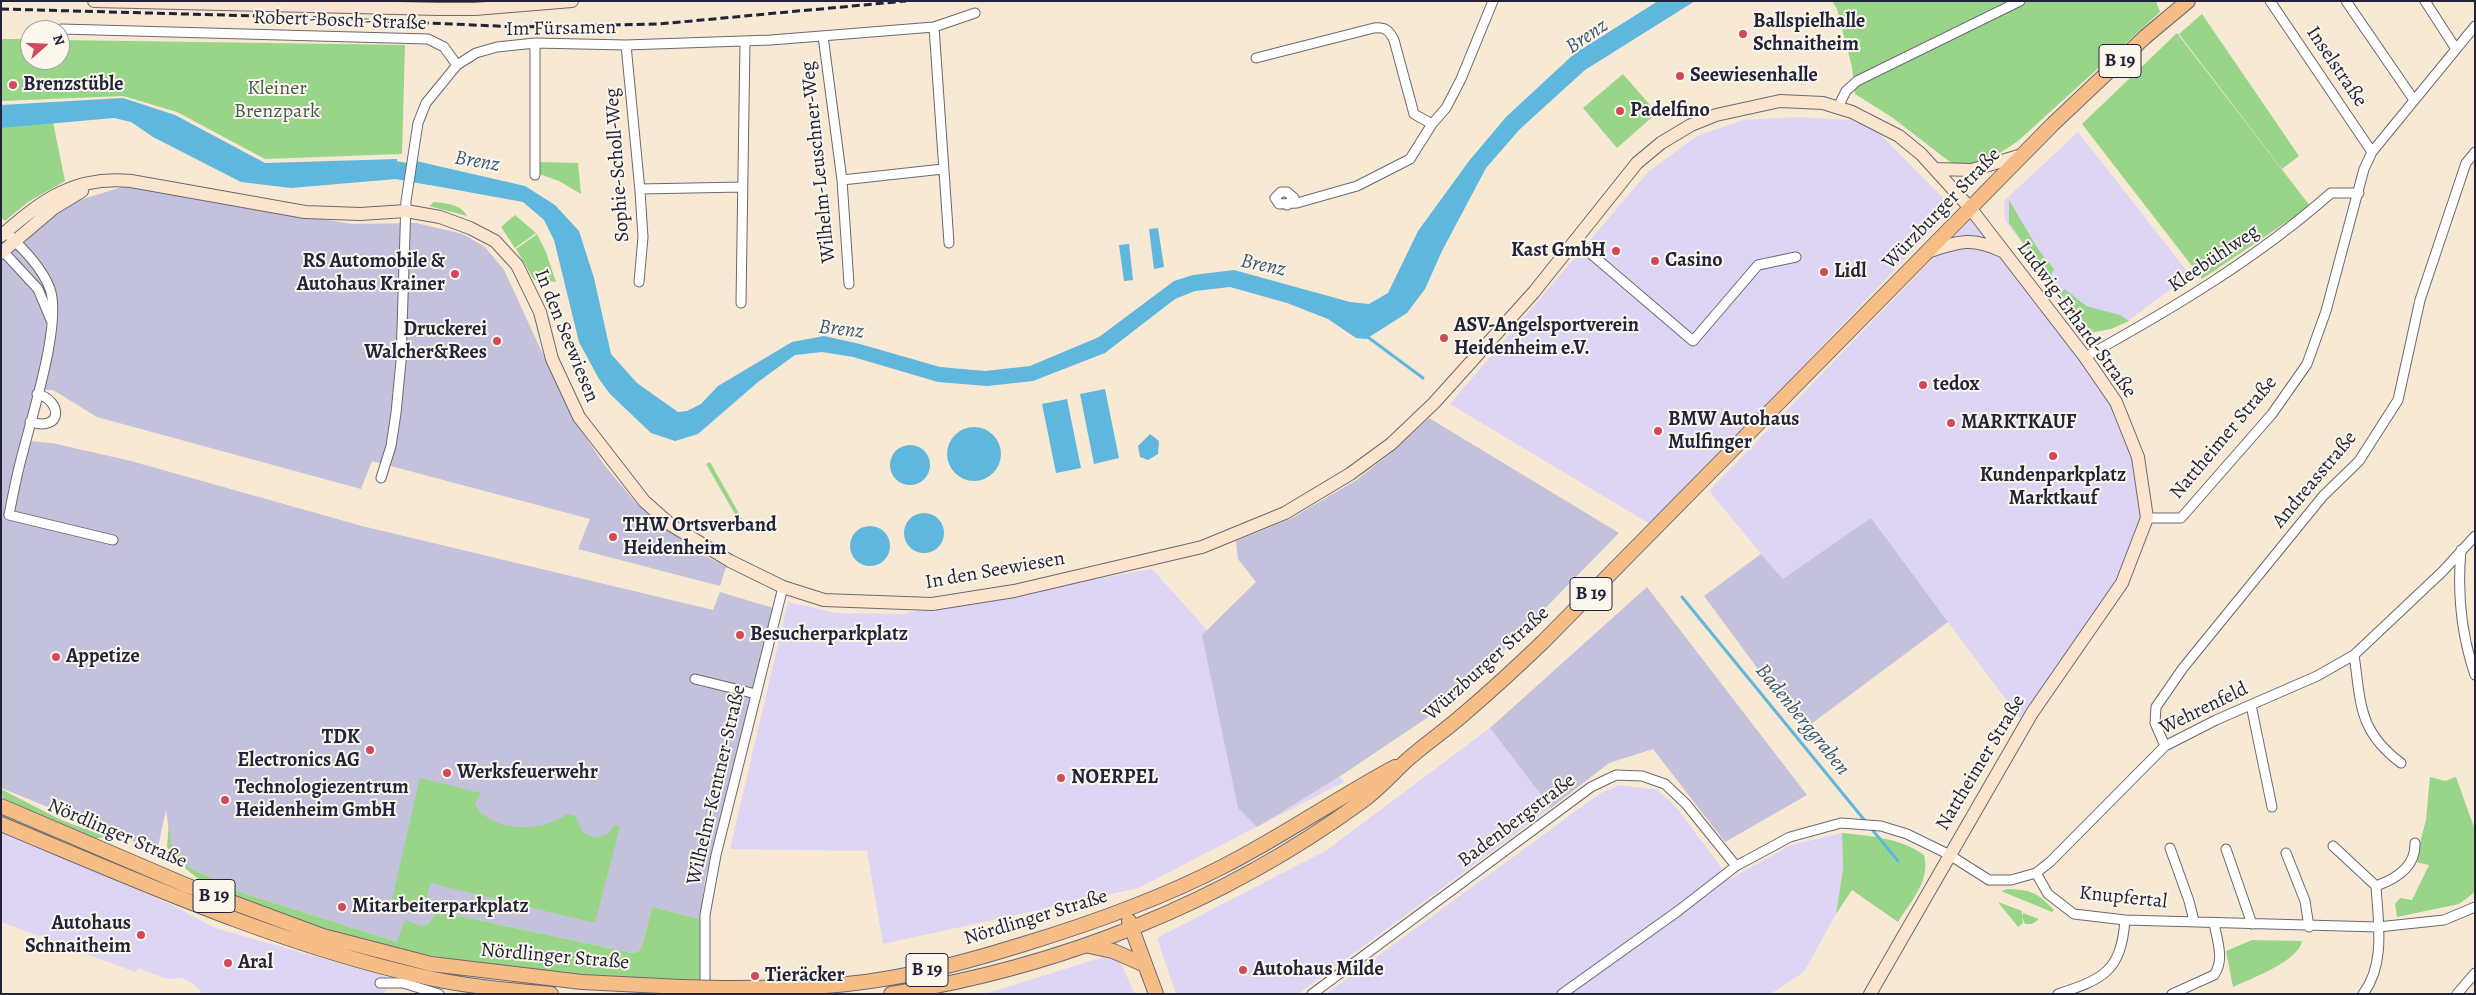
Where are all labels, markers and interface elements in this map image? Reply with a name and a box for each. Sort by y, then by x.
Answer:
street label: Robert-Bosch-Straße [253,6,427,36]
place label: Ballspielhalle Schnaitheim [1753,10,1865,57]
water label: Brenz [1561,14,1613,60]
street label: Im Fürsamen [506,16,616,42]
north arrow [20,20,70,70]
street label: Inselstraße [2300,22,2372,112]
marker: Ballspielhalle Schnaitheim [1737,28,1749,40]
text: N [48,32,69,48]
road number: B 19 [2099,44,2141,78]
street label: Wilhelm-Leuschner-Weg [796,60,842,264]
place label: Seewiesenhalle [1690,64,1818,88]
marker: Seewiesenhalle [1674,70,1686,82]
place label: Brenzstüble [23,73,124,97]
park label: Kleiner Brenzpark [234,77,320,124]
marker: Brenzstüble [7,79,19,91]
street label: Sophie-Scholl-Weg [601,87,635,243]
place label: Padelfino [1630,99,1710,123]
marker: Padelfino [1614,105,1626,117]
street label: Würzburger Straße [1878,143,2006,275]
water label: Brenz [453,146,501,178]
street label: Kleebühlweg [2164,220,2264,298]
street label: Ludwig-Erhard-Straße [2011,237,2141,403]
place label: Kast GmbH [1511,239,1606,263]
marker: Kast GmbH [1610,245,1622,257]
water label: Brenz [1238,249,1288,283]
place label: Casino [1665,249,1723,273]
place label: RS Automobile & Autohaus Krainer [297,250,445,297]
marker: Casino [1649,255,1661,267]
place label: Lidl [1834,260,1866,284]
street label: In den Seewiesen [528,266,604,406]
marker: Lidl [1818,266,1830,278]
marker: RS Automobile & Autohaus Krainer [449,268,461,280]
place label: ASV-Angelsportverein Heidenheim e.V. [1454,314,1639,361]
water label: Brenz [817,315,865,345]
place label: Druckerei Walcher&Rees [364,318,487,365]
marker: ASV-Angelsportverein Heidenheim e.V. [1438,332,1450,344]
marker: Druckerei Walcher&Rees [491,335,503,347]
street label: Nattheimer Straße [2165,371,2283,505]
place label: tedox [1933,373,1980,397]
marker: tedox [1917,379,1929,391]
place label: BMW Autohaus Mulfinger [1668,408,1799,455]
place label: MARKTKAUF [1961,411,2076,435]
marker: MARKTKAUF [1945,417,1957,429]
marker: BMW Autohaus Mulfinger [1652,425,1664,437]
street label: Andreasstraße [2268,427,2362,533]
marker: Kundenparkplatz Marktkauf [2047,450,2059,462]
place label: Kundenparkplatz Marktkauf [1980,464,2126,511]
place label: THW Ortsverband Heidenheim [623,514,777,561]
marker: THW Ortsverband Heidenheim [607,531,619,543]
street label: In den Seewiesen [923,547,1067,595]
road number: B 19 [1570,578,1612,610]
street label: Würzburger Straße [1420,602,1554,726]
place label: Besucherparkplatz [750,623,908,647]
marker: Besucherparkplatz [734,629,746,641]
place label: Appetize [66,645,140,669]
marker: Appetize [50,651,62,663]
water label: Badenberggraben [1749,659,1855,781]
street label: Wehrenfeld [2156,677,2252,741]
street label: Wilhelm-Kentner-Straße [682,683,752,887]
street label: Nattheimer Straße [1931,691,2031,835]
place label: TDK Electronics AG [237,726,360,773]
marker: TDK Electronics AG [364,744,376,756]
place label: Werksfeuerwehr [457,761,598,785]
place label: NOERPEL [1071,766,1158,790]
marker: Werksfeuerwehr [441,767,453,779]
street label: Badenbergstraße [1454,769,1580,873]
marker: NOERPEL [1055,772,1067,784]
place label: Technologiezentrum Heidenheim GmbH [235,776,409,823]
street label: Nördlinger Straße [44,794,190,874]
marker: Technologiezentrum Heidenheim GmbH [219,794,231,806]
road number: B 19 [193,879,235,912]
street label: Knupfertal [2078,881,2168,915]
street label: Nördlinger Straße [961,885,1111,951]
place label: Mitarbeiterparkplatz [352,895,529,919]
marker: Mitarbeiterparkplatz [336,901,348,913]
place label: Autohaus Schnaitheim [25,912,131,959]
marker: Autohaus Schnaitheim [135,929,147,941]
street label: Nördlinger Straße [480,939,630,975]
place label: Aral [238,951,273,975]
road number: B 19 [906,954,948,986]
marker: Aral [222,957,234,969]
place label: Autohaus Milde [1253,958,1384,982]
place label: Tieräcker [765,964,845,988]
marker: Autohaus Milde [1237,964,1249,976]
marker: Tieräcker [749,970,761,982]

